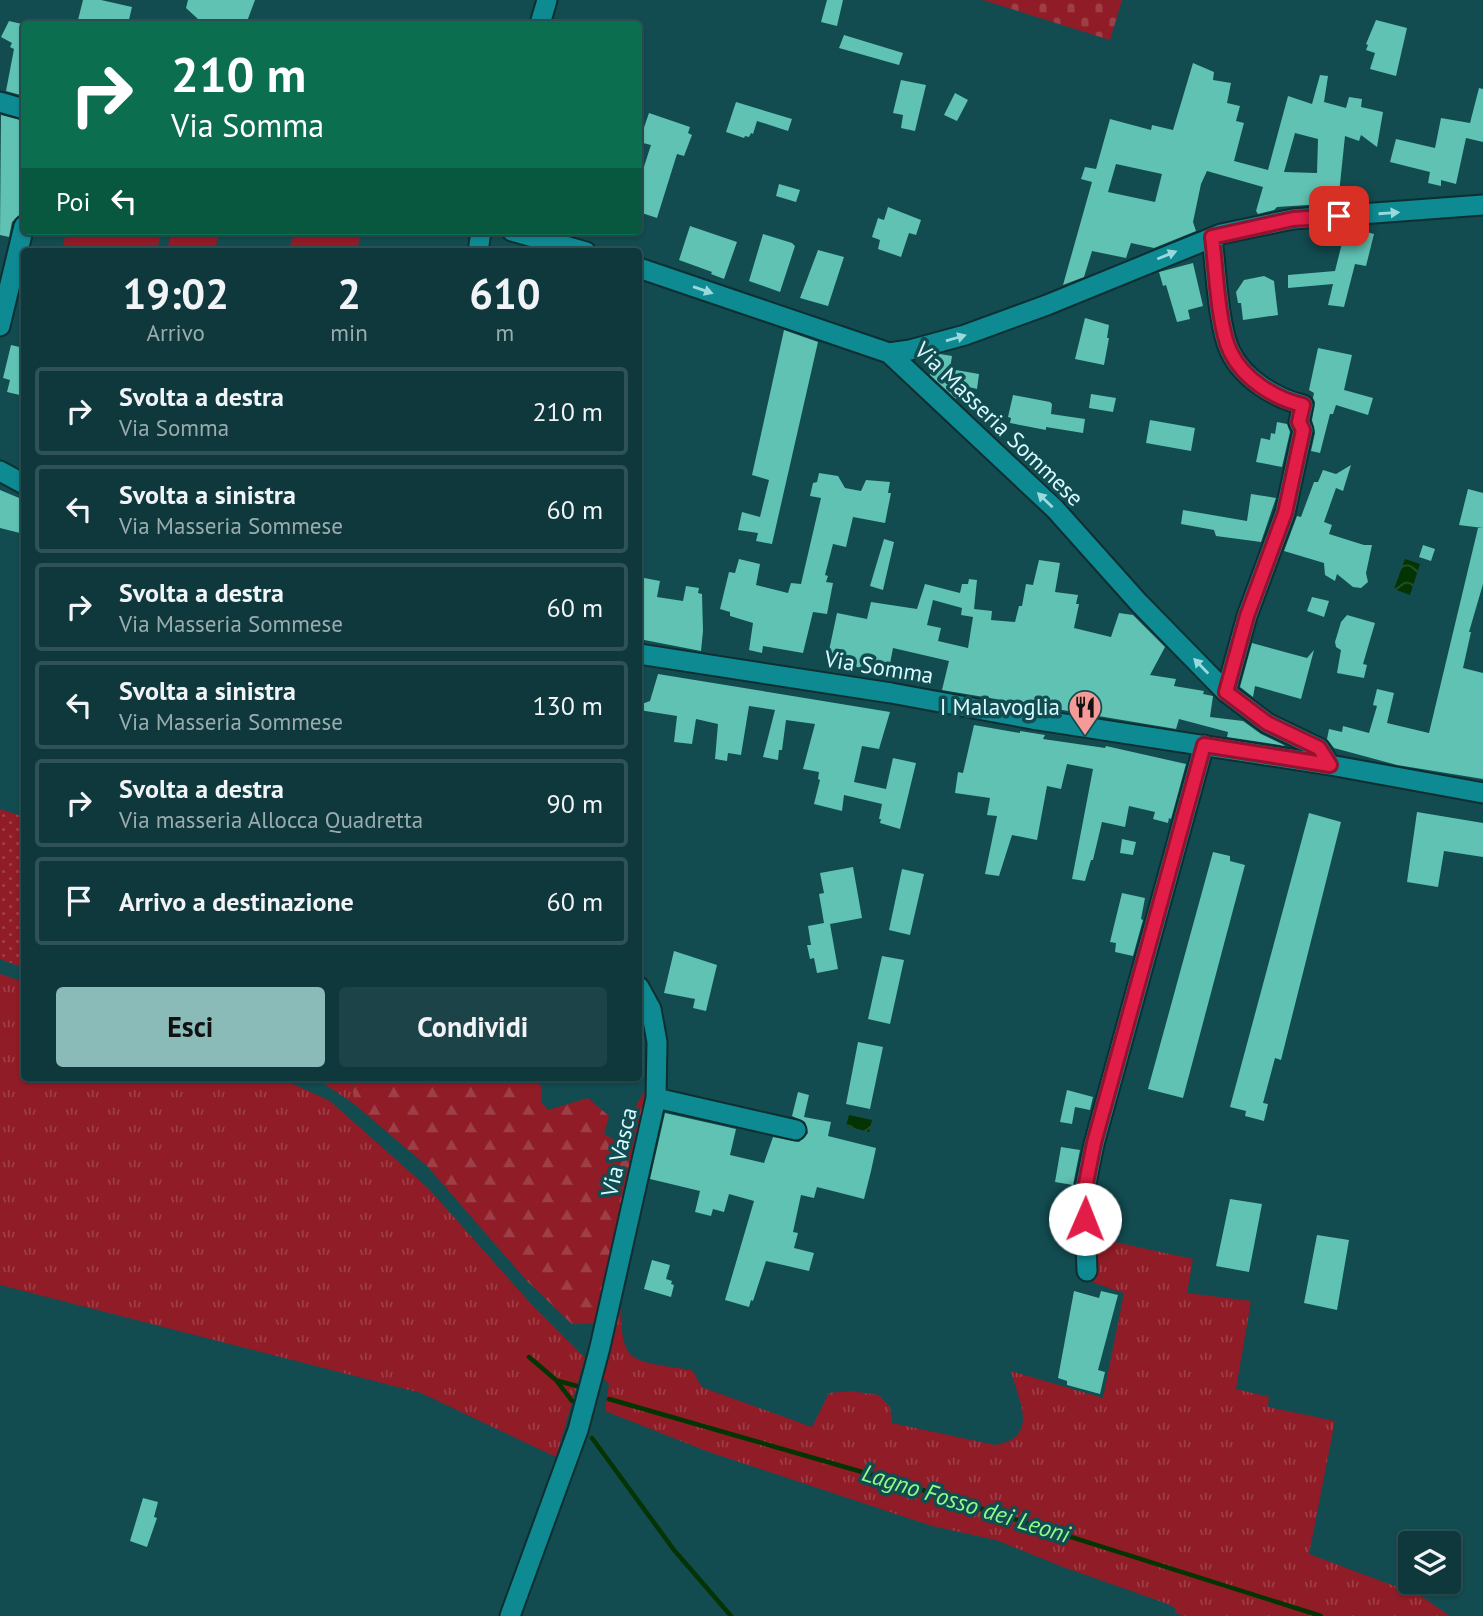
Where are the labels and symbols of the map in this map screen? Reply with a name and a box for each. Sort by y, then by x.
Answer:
pin [1309,186,1369,246]
one-way arrow [1378,207,1400,218]
one-way arrow [1157,250,1178,261]
one-way arrow [693,285,714,296]
one-way arrow [945,332,966,342]
street label: Via Masseria Sommese [908,335,1090,512]
one-way arrow [1037,492,1054,508]
street label: Via Somma [821,643,936,689]
one-way arrow [1193,658,1209,675]
restaurant icon: I Malavoglia [1066,688,1104,737]
place label: I Malavoglia [940,692,1060,721]
street label: Via Vasca [594,1104,643,1200]
position arrow [1048,1182,1122,1256]
water label: Lagno Fosso dei Leoni [858,1457,1075,1550]

